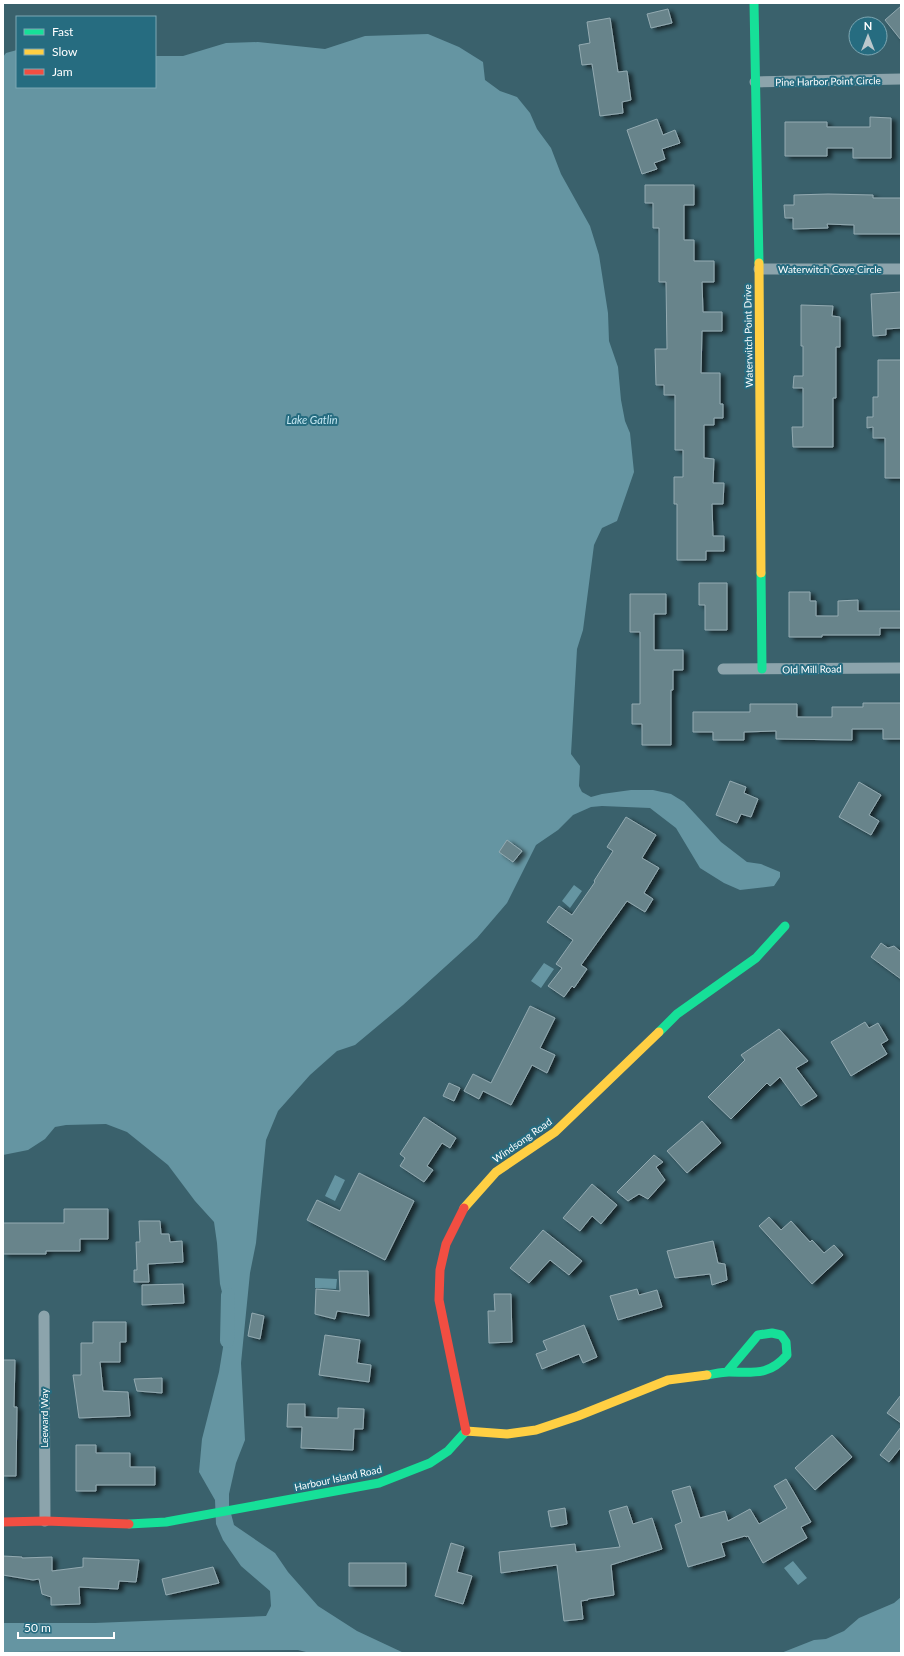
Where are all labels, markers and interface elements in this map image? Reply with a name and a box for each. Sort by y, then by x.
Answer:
legend [16,16,156,88]
north arrow [848,16,888,56]
text: N [864,19,872,32]
text: Fast [52,24,74,39]
text: Slow [52,44,78,59]
text: Jam [52,64,73,79]
street label: Pine Harbor Point Circle [775,74,881,88]
street label: Waterwitch Cove Circle [778,263,882,275]
street label: Waterwitch Point Drive [741,284,755,388]
water label: Lake Gatlin [286,413,338,426]
street label: Old Mill Road [782,662,842,676]
street label: Windsong Road [490,1115,554,1165]
street label: Leeward Way [38,1387,50,1448]
street label: Harbour Island Road [293,1463,383,1493]
scale bar [18,1614,114,1640]
text: 50 m [24,1620,51,1635]

